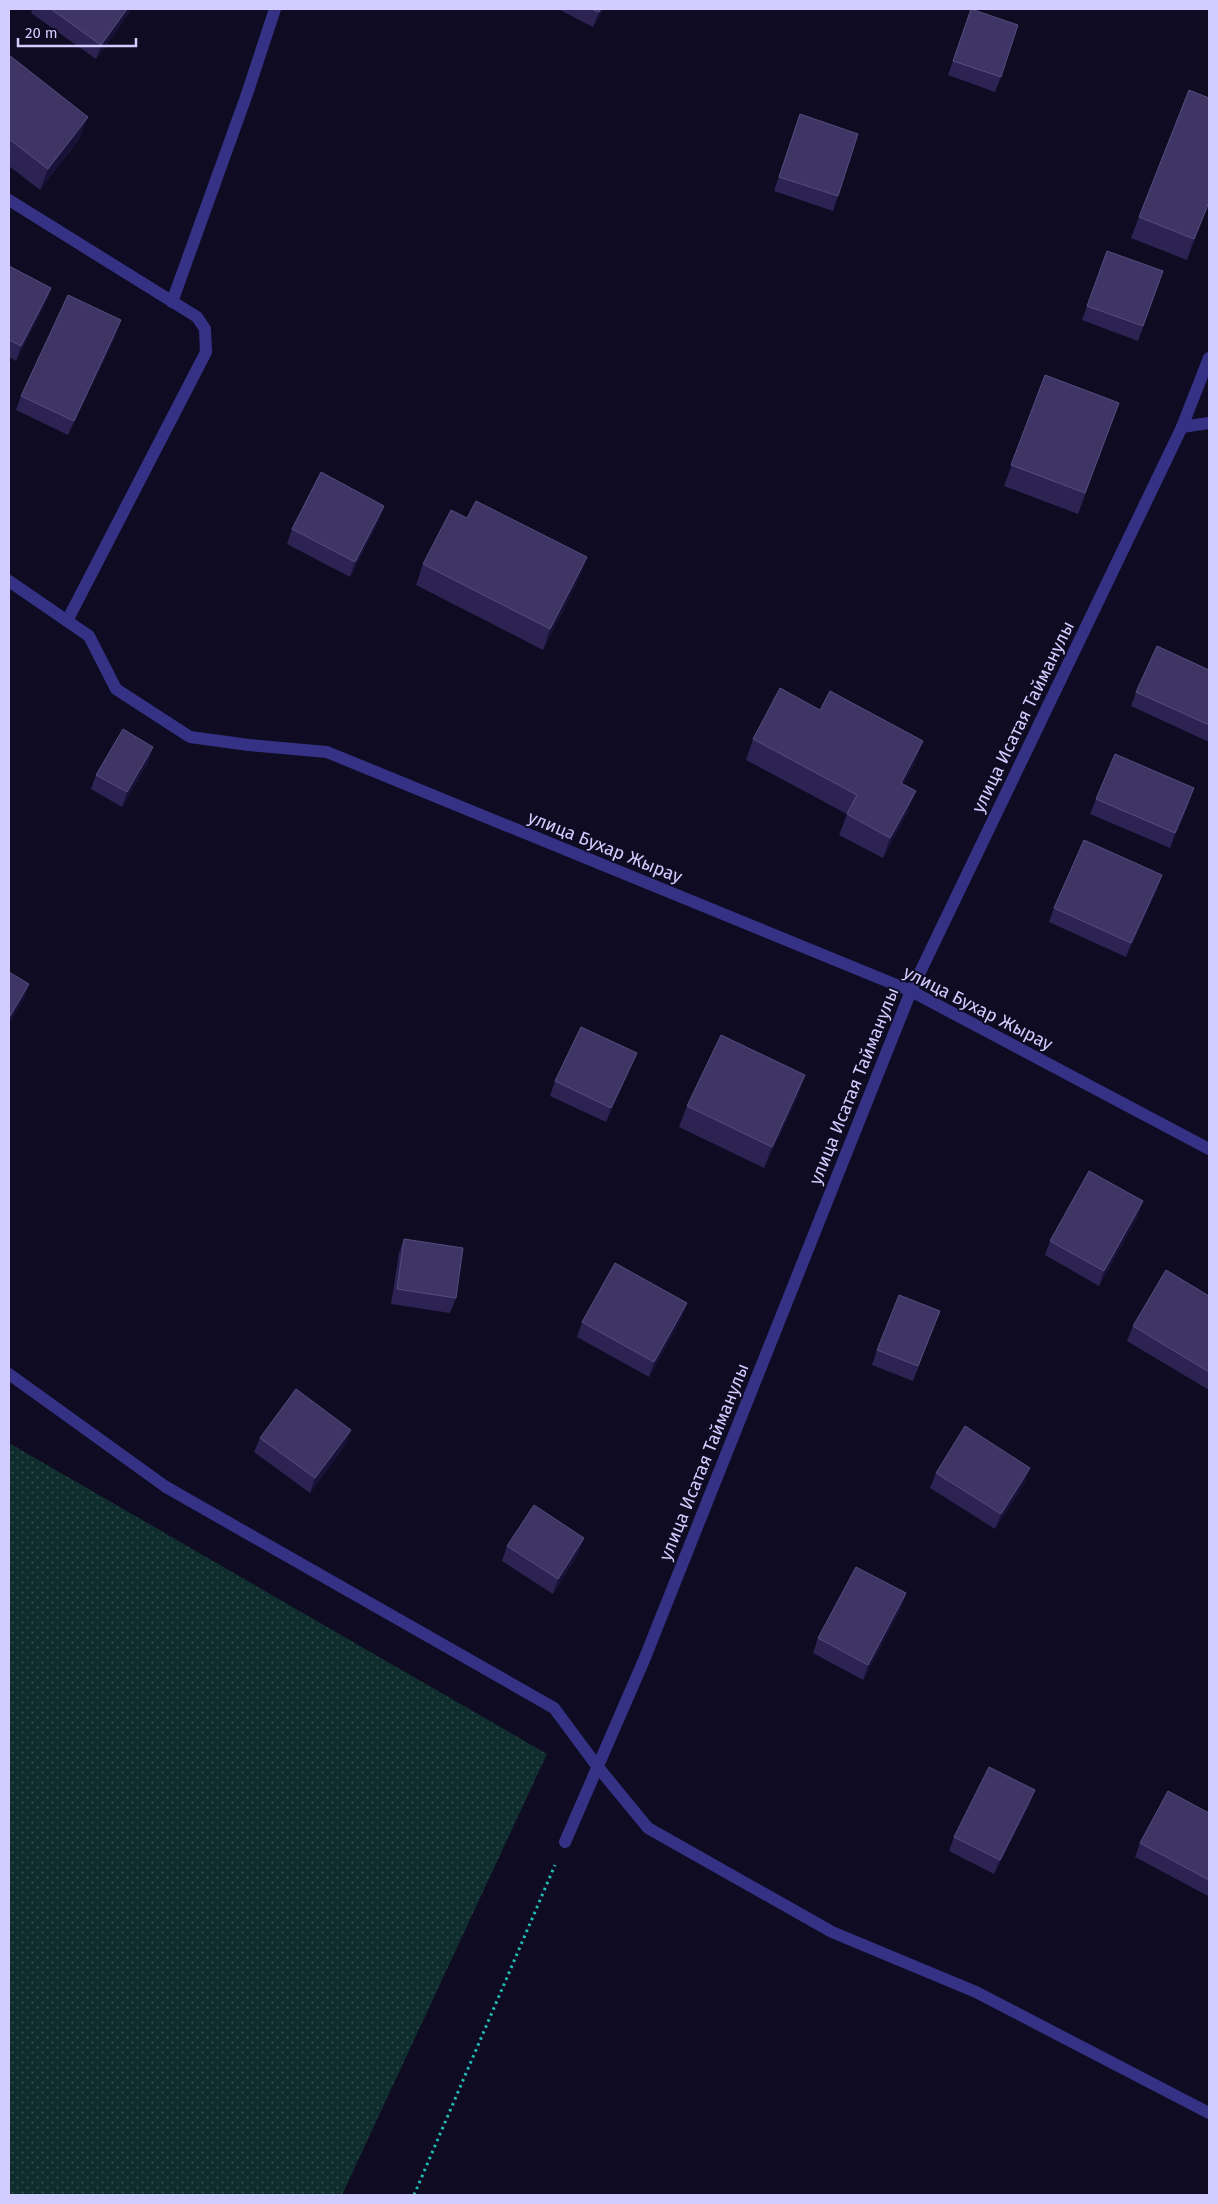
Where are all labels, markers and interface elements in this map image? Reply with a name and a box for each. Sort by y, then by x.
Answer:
scale bar [18,15,135,47]
text: 20 m [25,24,58,42]
street label: улица Исатая Тайманулы [967,617,1079,817]
street label: улица Бухар Жырау [525,806,686,888]
street label: улица Бухар Жырау [900,961,1057,1055]
street label: улица Исатая Тайманулы [804,984,904,1188]
street label: улица Исатая Тайманулы [654,1360,754,1564]

